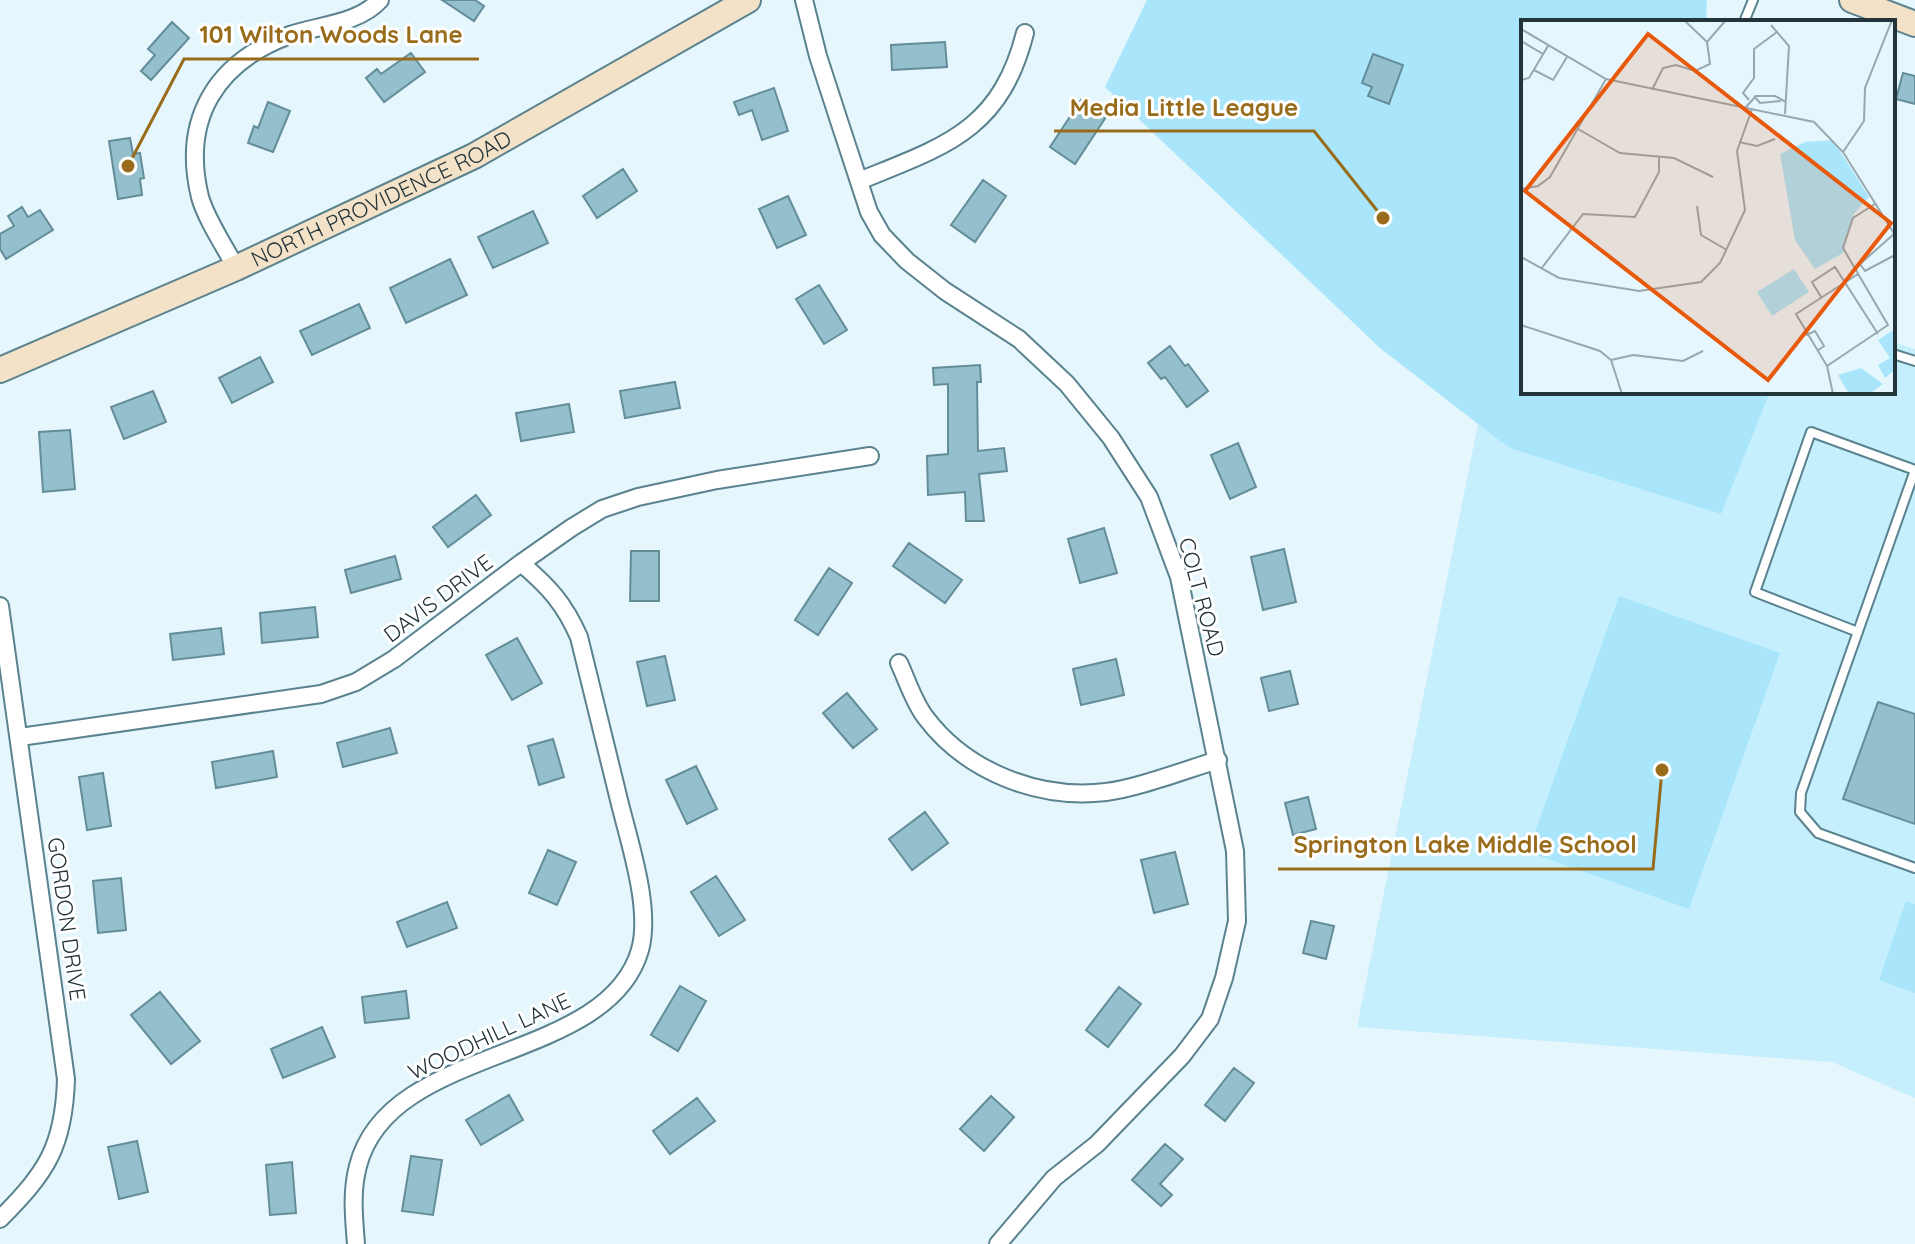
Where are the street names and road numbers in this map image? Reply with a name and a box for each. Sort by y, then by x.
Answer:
street label: NORTH PROVIDENCE ROAD [246,124,516,273]
street label: COLT ROAD [1173,534,1231,660]
street label: DAVIS DRIVE [378,548,498,648]
street label: GORDON DRIVE [42,835,92,1003]
street label: WOODHILL LANE [403,986,575,1086]

